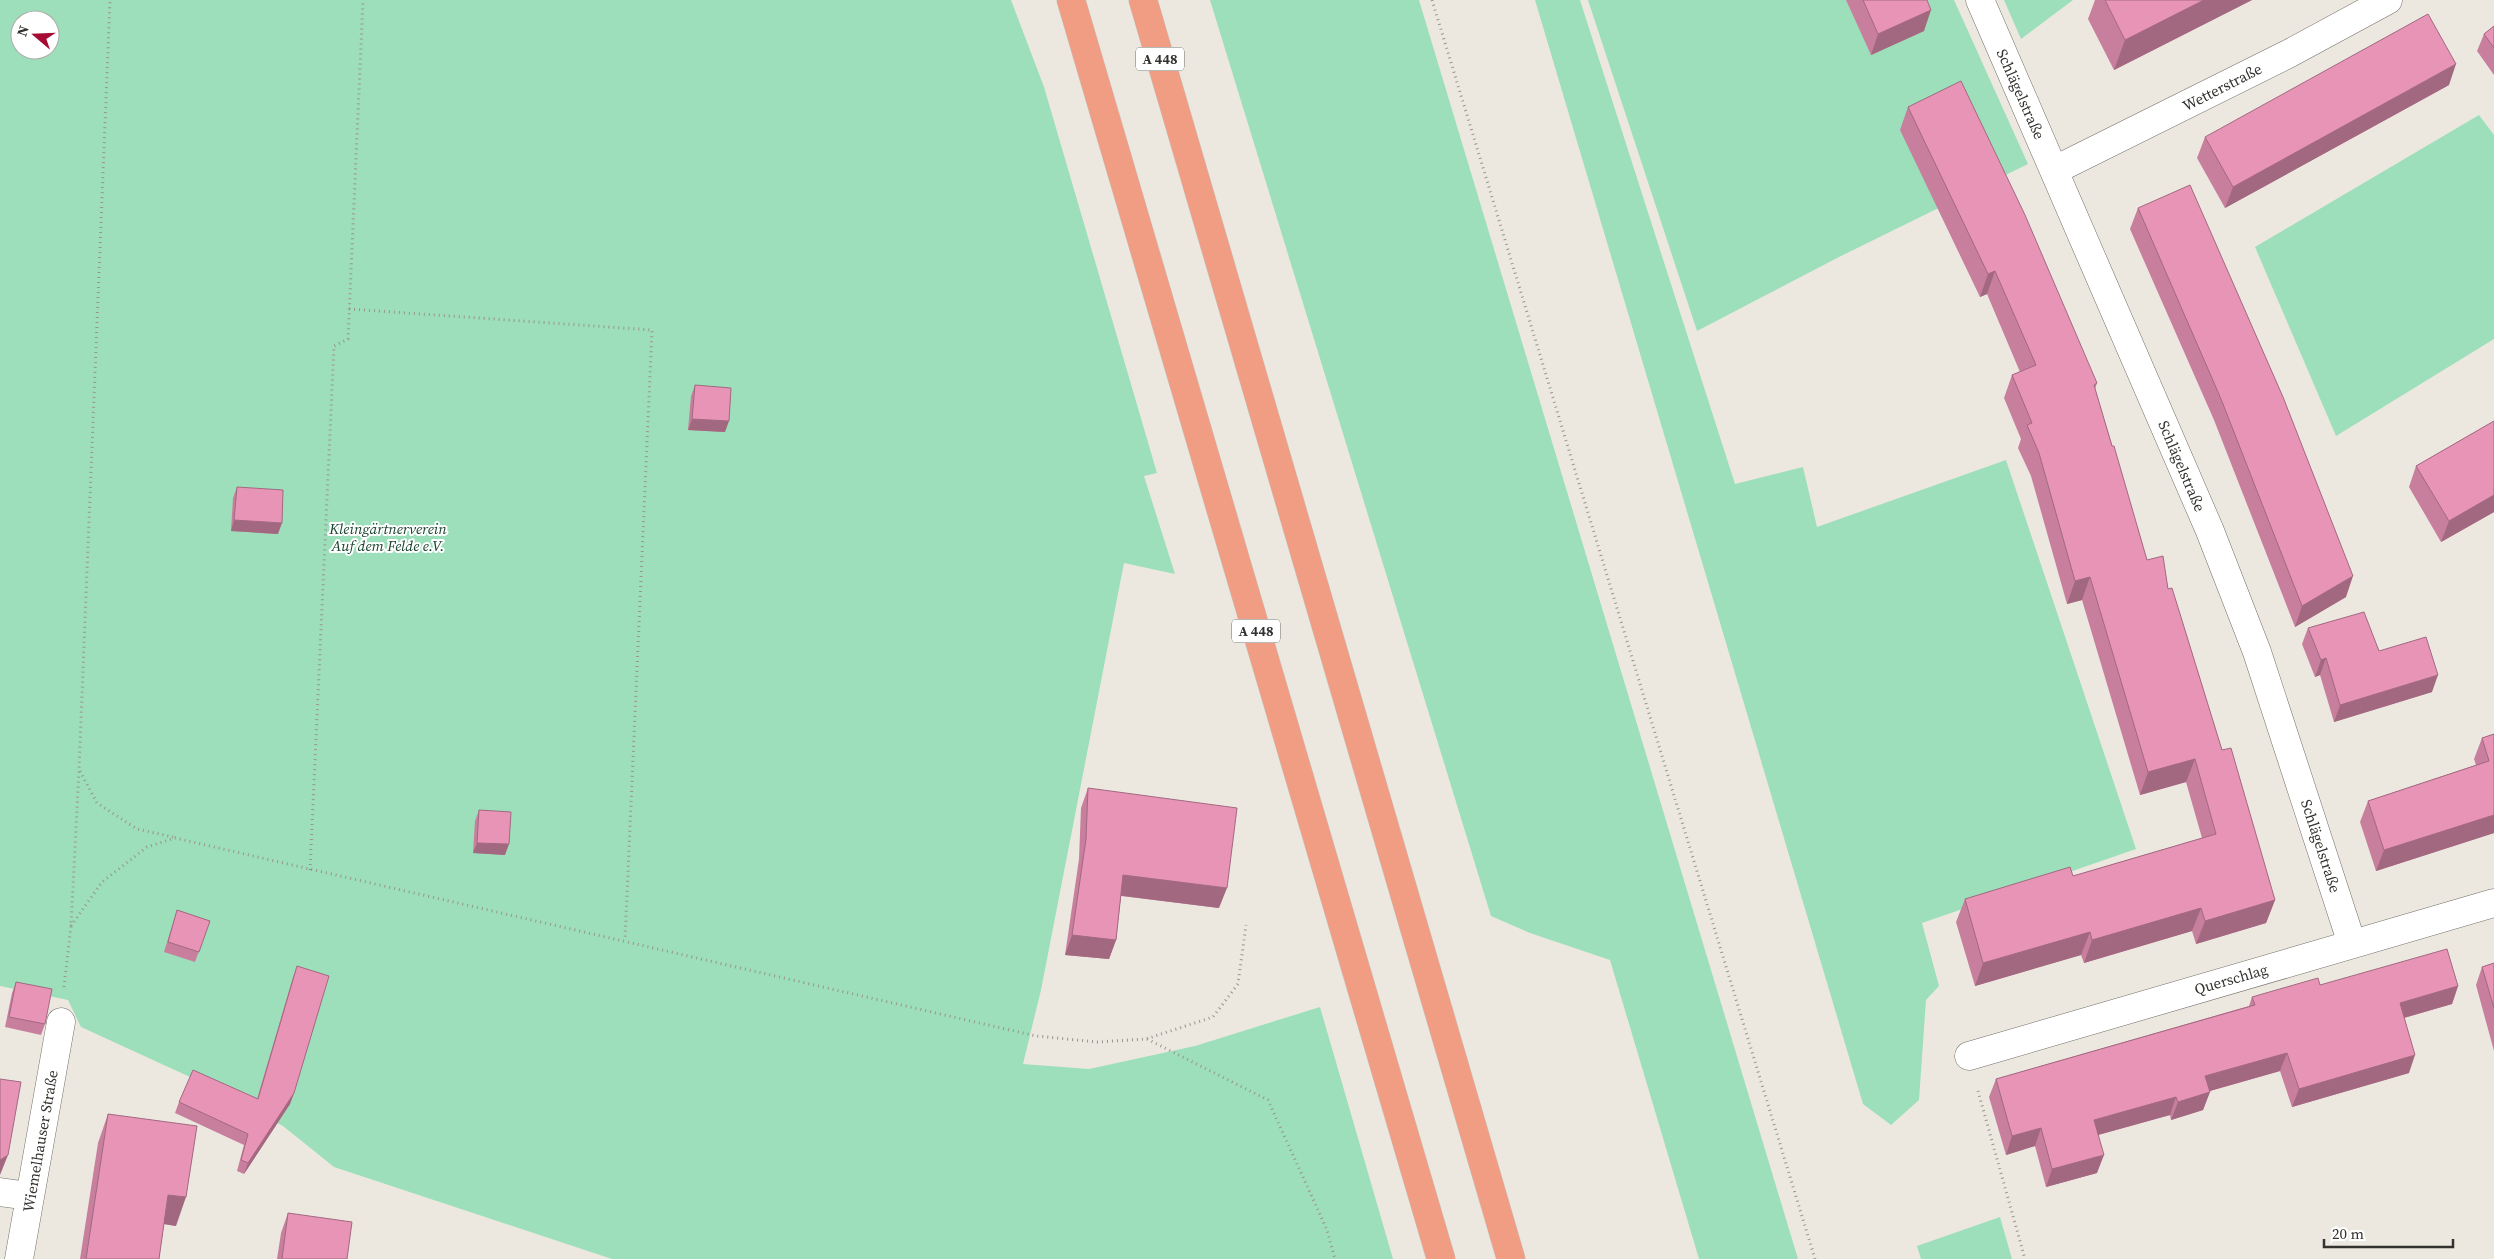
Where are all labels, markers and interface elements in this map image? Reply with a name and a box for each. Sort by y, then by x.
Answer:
north arrow [10,10,60,60]
text: N [12,23,34,39]
street label: Schlägelstraße [1992,45,2050,143]
road number: A 448 [1136,48,1184,70]
street label: Wetterstraße [2179,58,2266,116]
street label: Schlägelstraße [2153,417,2211,515]
park label: Kleingärtnerverein Auf dem Felde e.V. [328,518,447,556]
road number: A 448 [1232,620,1280,642]
street label: Schlägelstraße [2296,797,2346,896]
street label: Querschlag [2192,958,2270,999]
street label: Wiemelhauser Straße [17,1068,63,1214]
scale bar [2324,1216,2453,1248]
text: 20 m [2332,1223,2364,1244]

